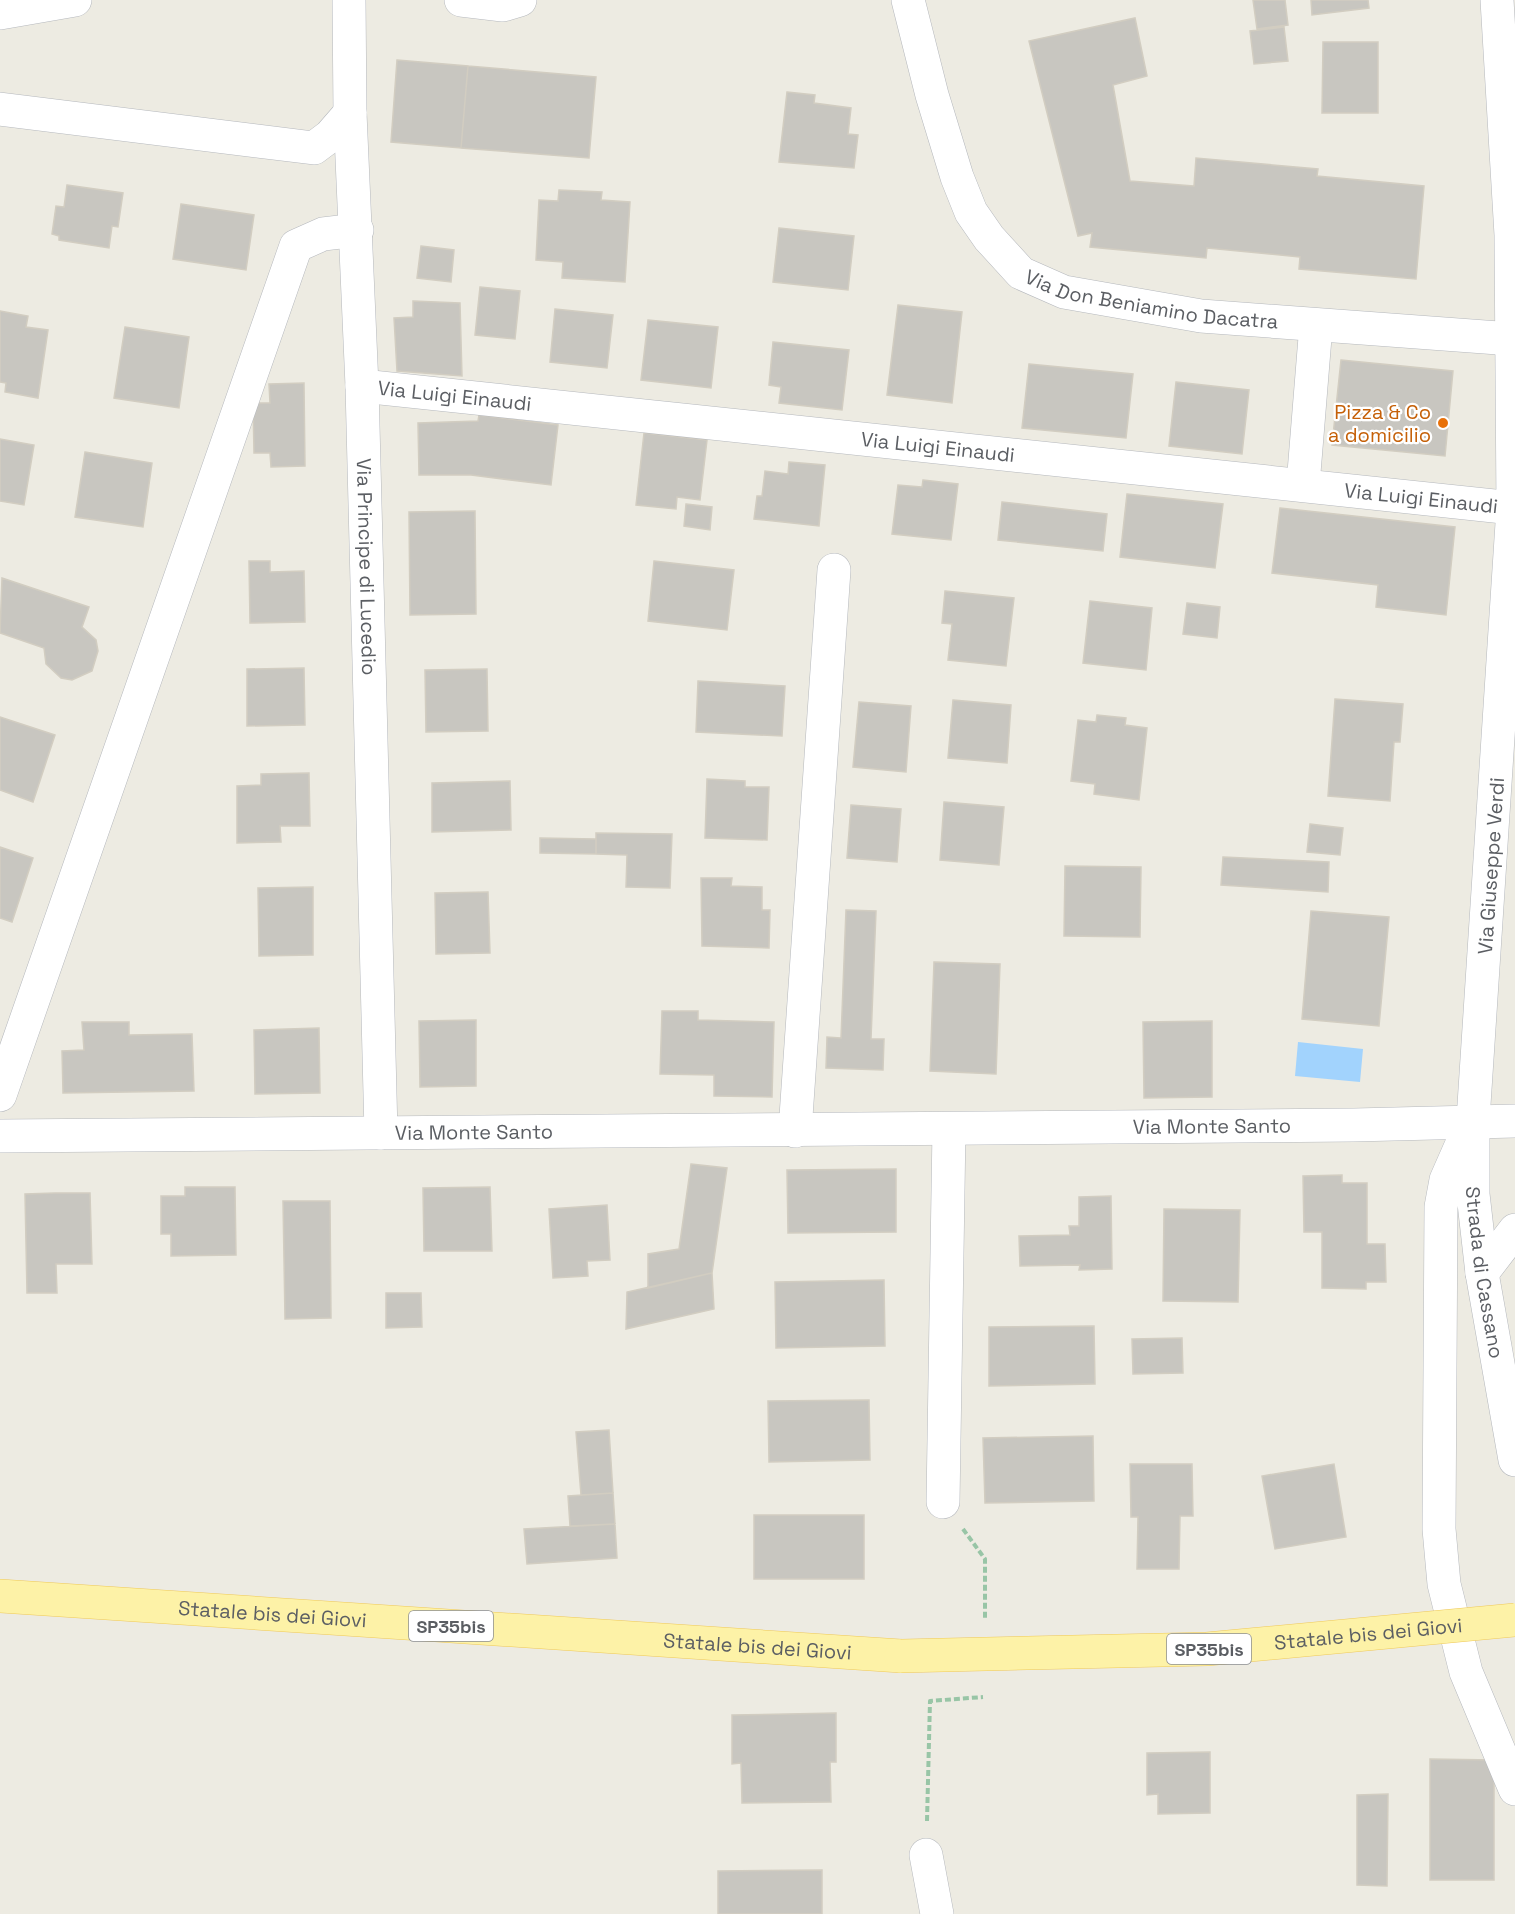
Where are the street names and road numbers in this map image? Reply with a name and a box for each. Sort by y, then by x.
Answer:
street label: Via Don Beniamino Dacatra [1021,263,1279,335]
street label: Via Luigi Einaudi [376,375,533,417]
street label: Via Luigi Einaudi [860,426,1016,468]
street label: Via Principe di Lucedio [351,458,382,676]
street label: Via Luigi Einaudi [1343,477,1499,519]
street label: Via Giuseppe Verdi [1472,777,1510,955]
street label: Via Monte Santo [1133,1113,1291,1140]
street label: Via Monte Santo [395,1119,553,1146]
street label: Strada di Cassano [1460,1186,1510,1361]
street label: Statale bis dei Giovi [177,1595,367,1633]
road number: SP35bis [409,1611,493,1641]
street label: Statale bis dei Giovi [1273,1612,1463,1656]
street label: Statale bis dei Giovi [662,1627,852,1666]
road number: SP35bis [1167,1634,1251,1664]

